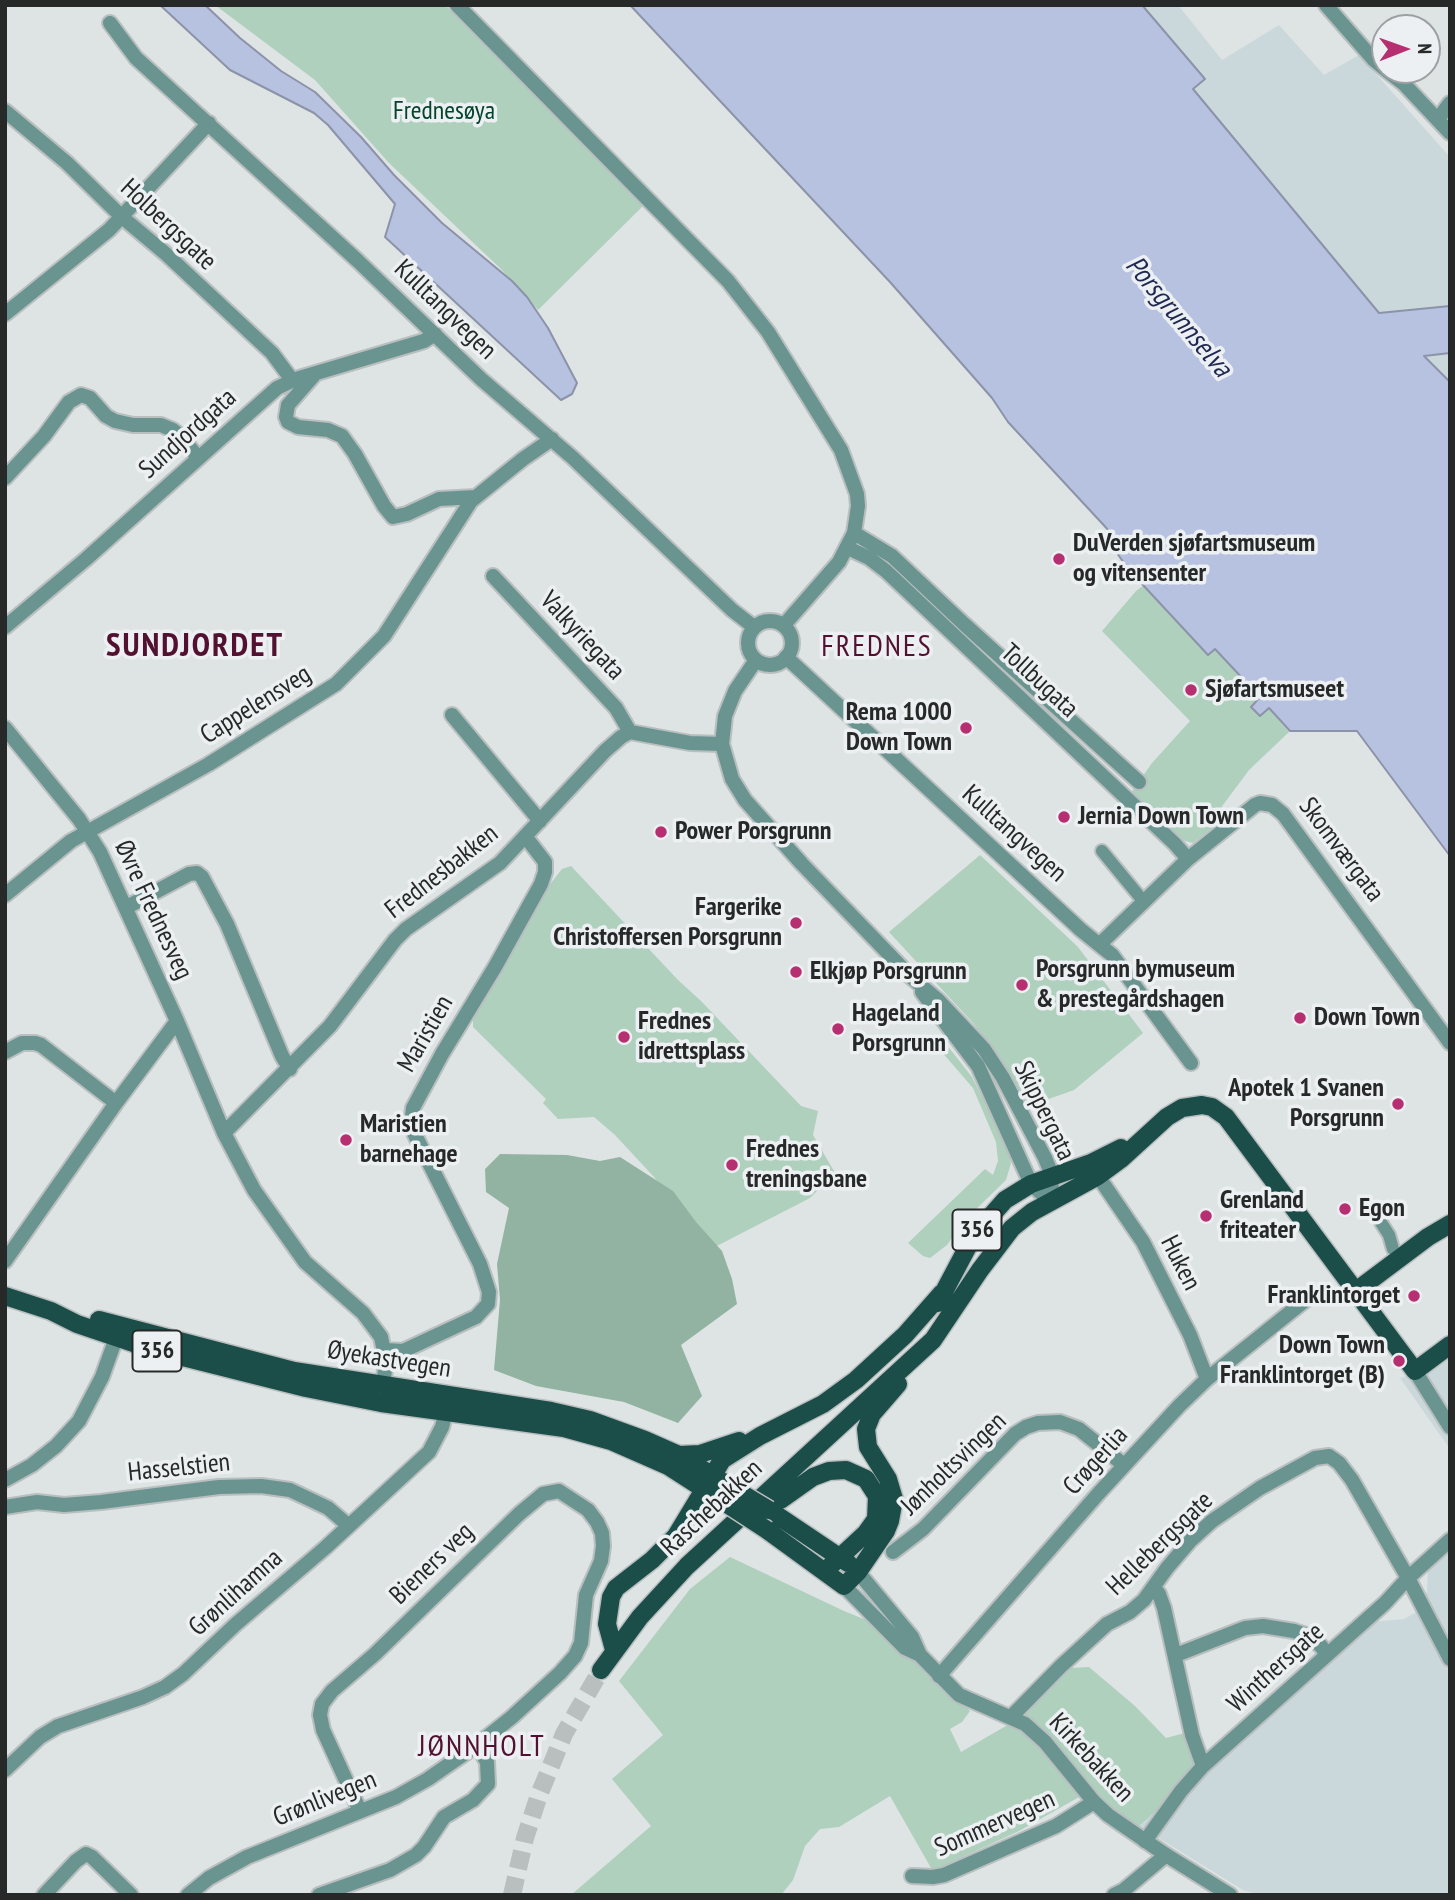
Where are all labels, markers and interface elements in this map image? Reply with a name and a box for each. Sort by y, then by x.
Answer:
north arrow [1371,14,1441,84]
text: N [1413,43,1437,54]
park label: Frednesøya [393,96,495,128]
street label: Holbergsgate [114,173,222,277]
water label: Porsgrunnselva [1118,250,1238,384]
street label: Kulltangvegen [387,254,503,366]
street label: Sundjordgata [133,382,243,486]
place label: DuVerden sjøfartsmuseum og vitensenter [1073,528,1315,590]
marker: DuVerden sjøfartsmuseum og vitensenter [1051,551,1067,567]
street label: Valkyriegata [533,585,631,687]
district label: SUNDJORDET [107,627,283,667]
district label: FREDNES [822,629,932,665]
street label: Tollbugata [994,638,1084,724]
street label: Cappelensveg [195,659,317,751]
place label: Sjøfartsmuseet [1205,674,1344,706]
marker: Sjøfartsmuseet [1183,682,1199,698]
place label: Rema 1000 Down Town [846,697,952,758]
marker: Rema 1000 Down Town [958,720,974,736]
street label: Kulltangvegen [955,779,1073,889]
street label: Skomværgata [1292,792,1390,908]
place label: Jernia Down Town [1078,801,1244,833]
marker: Jernia Down Town [1056,809,1072,825]
place label: Power Porsgrunn [675,816,831,848]
street label: Frednesbakken [379,818,505,926]
marker: Power Porsgrunn [653,824,669,840]
street label: Øvre Frednesveg [107,835,199,985]
place label: Fargerike Christoffersen Porsgrunn [553,892,782,954]
marker: Fargerike Christoffersen Porsgrunn [788,915,804,931]
place label: Porsgrunn bymuseum & prestegårdshagen [1036,954,1235,1016]
place label: Elkjøp Porsgrunn [810,956,967,988]
marker: Elkjøp Porsgrunn [788,964,804,980]
marker: Porsgrunn bymuseum & prestegårdshagen [1014,977,1030,993]
street label: Maristien [392,990,460,1078]
place label: Hageland Porsgrunn [852,998,946,1060]
place label: Down Town [1314,1002,1420,1034]
place label: Frednes idrettsplass [638,1006,745,1068]
marker: Down Town [1292,1010,1308,1026]
marker: Hageland Porsgrunn [830,1021,846,1037]
marker: Frednes idrettsplass [616,1029,632,1045]
street label: Skippergata [1007,1056,1081,1166]
place label: Apotek 1 Svanen Porsgrunn [1228,1073,1384,1134]
marker: Apotek 1 Svanen Porsgrunn [1390,1096,1406,1112]
place label: Maristien barnehage [360,1109,458,1170]
marker: Maristien barnehage [338,1132,354,1148]
place label: Frednes treningsbane [746,1134,867,1196]
marker: Frednes treningsbane [724,1157,740,1173]
place label: Grenland friteater [1220,1185,1304,1246]
place label: Egon [1359,1193,1405,1225]
marker: Egon [1337,1201,1353,1217]
marker: Grenland friteater [1198,1208,1214,1224]
road number: 356 [953,1210,1002,1250]
street label: Huken [1153,1230,1207,1296]
place label: Franklintorget [1268,1280,1400,1312]
marker: Franklintorget [1406,1288,1422,1304]
road number: 356 [132,1330,182,1372]
place label: Down Town Franklintorget (B) [1220,1330,1385,1392]
street label: Øyekastvegen [325,1335,453,1385]
marker: Down Town Franklintorget (B) [1391,1353,1407,1369]
street label: Jønholtsvingen [895,1406,1013,1522]
street label: Crøgerlia [1057,1420,1135,1502]
street label: Hasselstien [126,1447,232,1489]
street label: Raschebakken [655,1453,769,1563]
street label: Hellebergsgate [1100,1486,1220,1602]
street label: Bieners veg [384,1517,480,1611]
street label: Grønlihamna [183,1543,289,1643]
street label: Winthersgate [1221,1617,1331,1719]
street label: Kirkebakken [1042,1707,1140,1809]
district label: JØNNHOLT [419,1729,545,1765]
street label: Grønlivegen [269,1764,381,1834]
street label: Sommervegen [930,1784,1060,1864]

